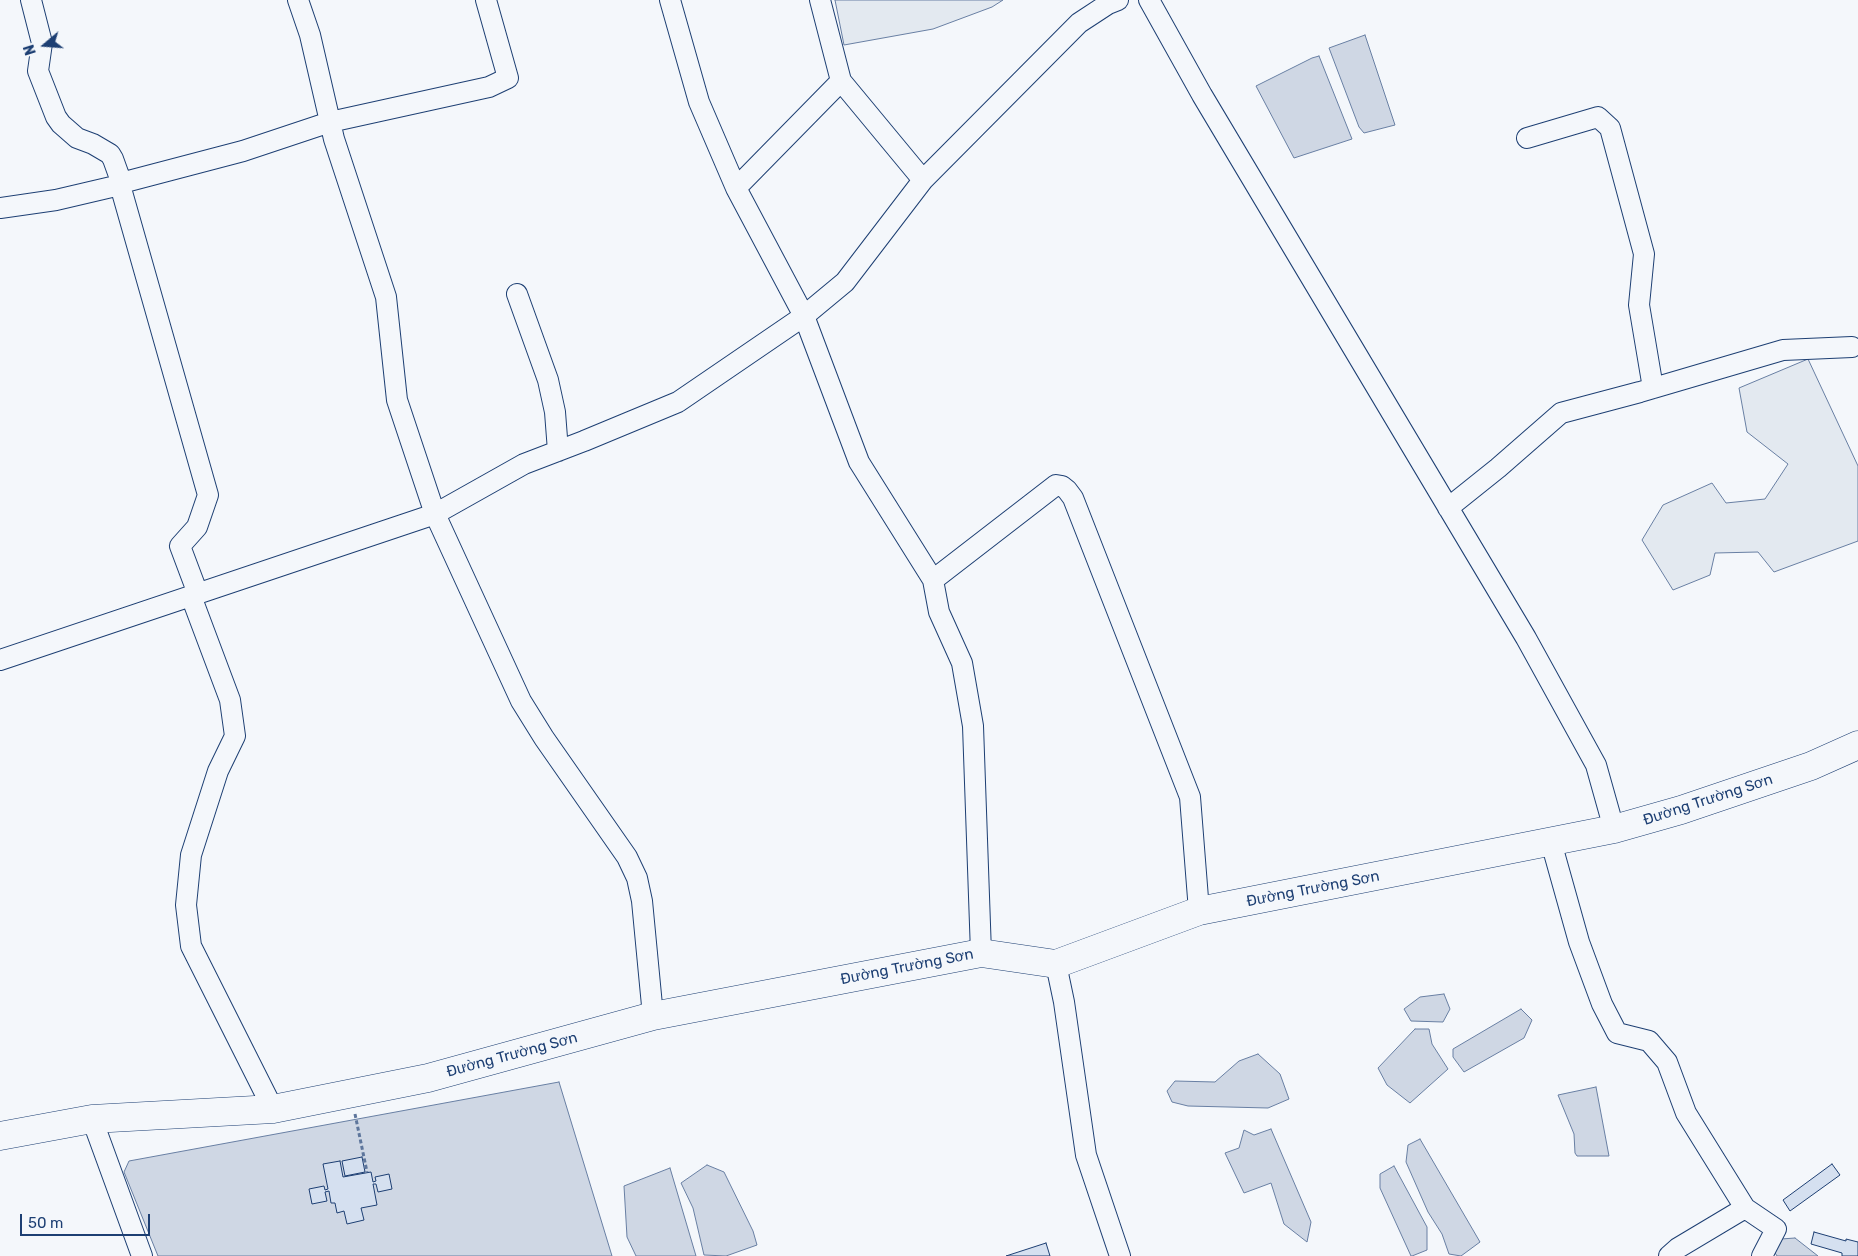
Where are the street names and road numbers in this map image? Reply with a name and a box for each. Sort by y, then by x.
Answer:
street label: Đường Trường Sơn [1641,771,1775,829]
street label: Đường Trường Sơn [1245,867,1381,911]
street label: Đường Trường Sơn [839,945,975,989]
street label: Đường Trường Sơn [444,1029,580,1081]

